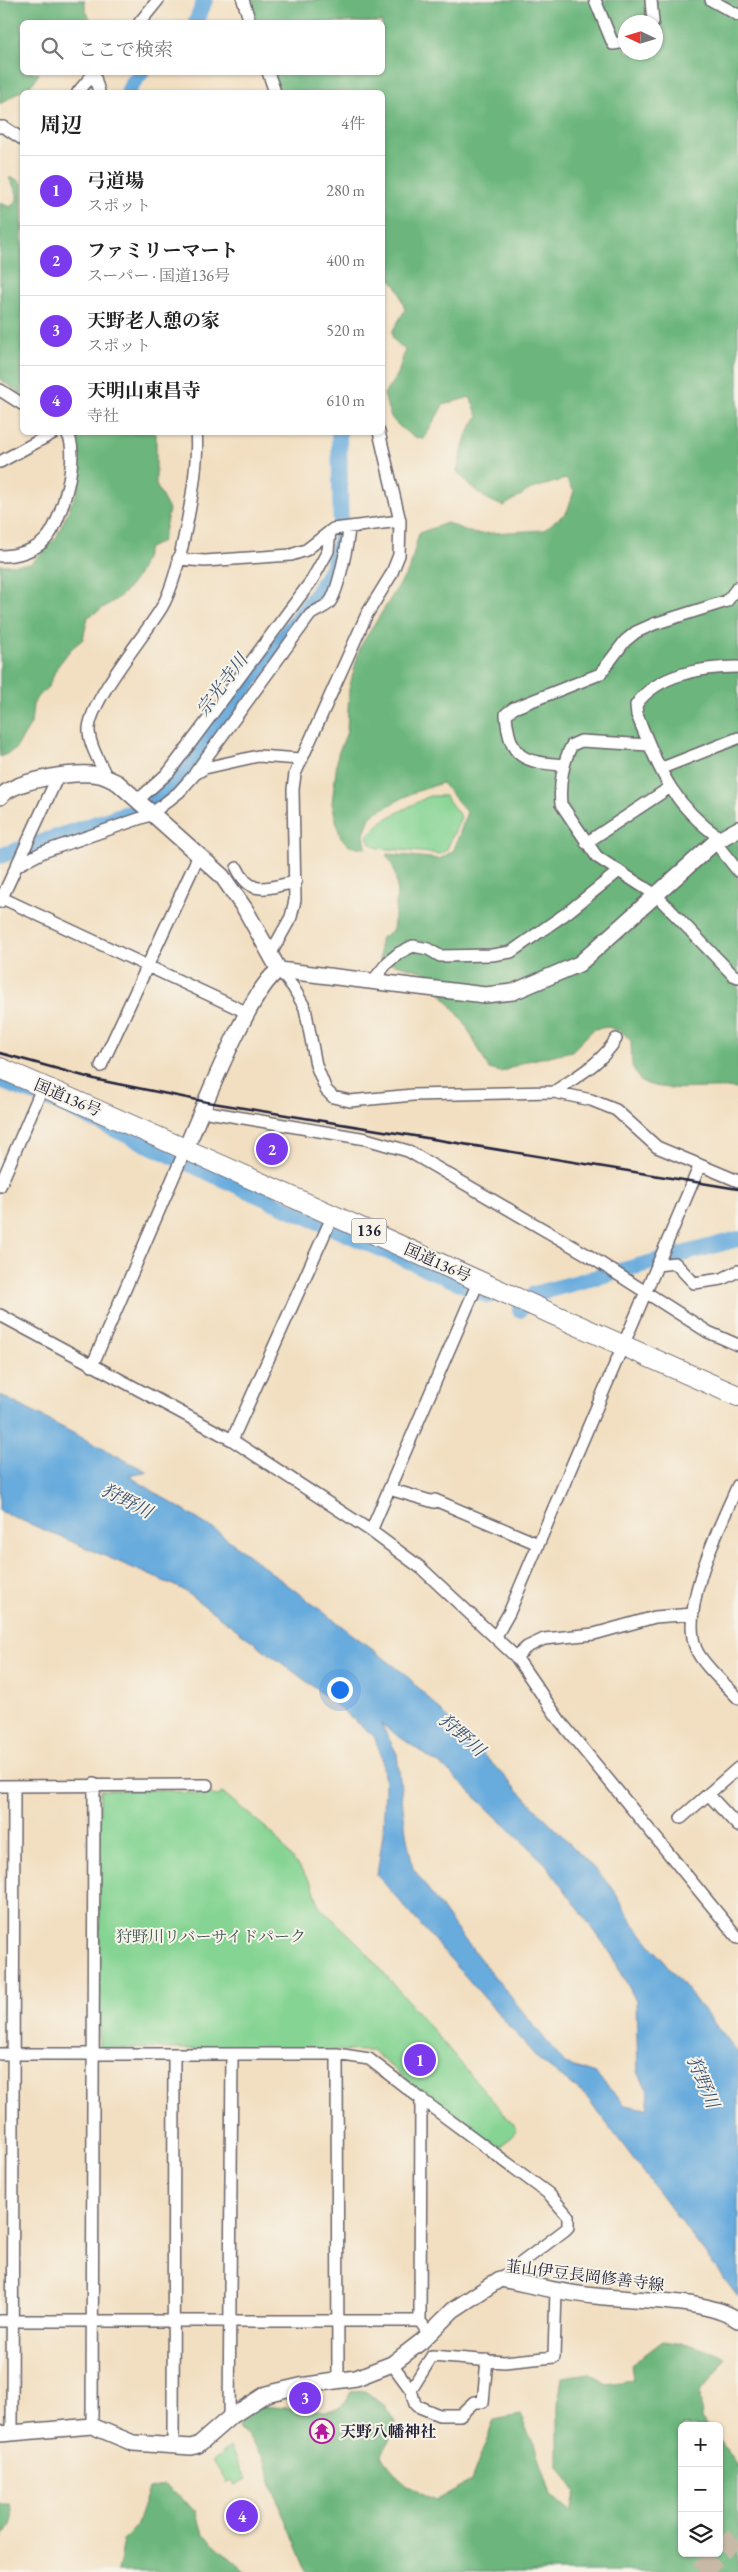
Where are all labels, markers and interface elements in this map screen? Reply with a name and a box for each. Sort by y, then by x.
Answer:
north arrow [618,15,663,60]
search box [20,20,385,75]
icon: search [38,34,66,62]
text: ここで検索 [78,37,173,62]
text: 周辺 [40,111,82,138]
text: 4件 [341,113,365,134]
text: 弓道場 [87,168,144,193]
text: 1 [52,180,60,201]
text: 280 m [326,180,365,201]
text: スポット [87,195,151,216]
text: ファミリーマート [87,238,239,263]
text: 2 [52,250,60,271]
text: 400 m [326,250,365,271]
text: スーパー · 国道136号 [87,265,230,286]
text: 天野老人憩の家 [87,308,220,333]
text: 3 [52,320,60,341]
text: 520 m [326,320,365,341]
text: スポット [87,335,151,356]
text: 天明山東昌寺 [87,378,201,403]
text: 4 [52,390,60,411]
text: 610 m [326,390,365,411]
text: 寺社 [87,405,119,426]
water label: 宗光寺川 [191,647,254,720]
street label: 国道136号 [31,1074,105,1121]
pin: 2 [256,1130,288,1168]
road number: 136 [352,1218,386,1244]
street label: 国道136号 [401,1238,475,1286]
water label: 狩野川 [98,1478,158,1524]
your location [327,1677,353,1703]
water label: 狩野川 [434,1708,492,1762]
park label: 狩野川リバーサイドパーク [116,1926,306,1947]
pin: 1 [404,2041,436,2079]
water label: 狩野川 [682,2052,725,2113]
street label: 韮山伊豆長岡修善寺線 [504,2255,666,2296]
pin: 3 [289,2379,321,2417]
temple icon: 天野八幡神社 [309,2418,335,2444]
place label: 天野八幡神社 [340,2421,436,2442]
map controls [678,2422,723,2557]
button: + [678,2422,723,2467]
button: − [678,2467,723,2512]
pin: 4 [226,2497,258,2535]
button: layers [678,2512,723,2557]

